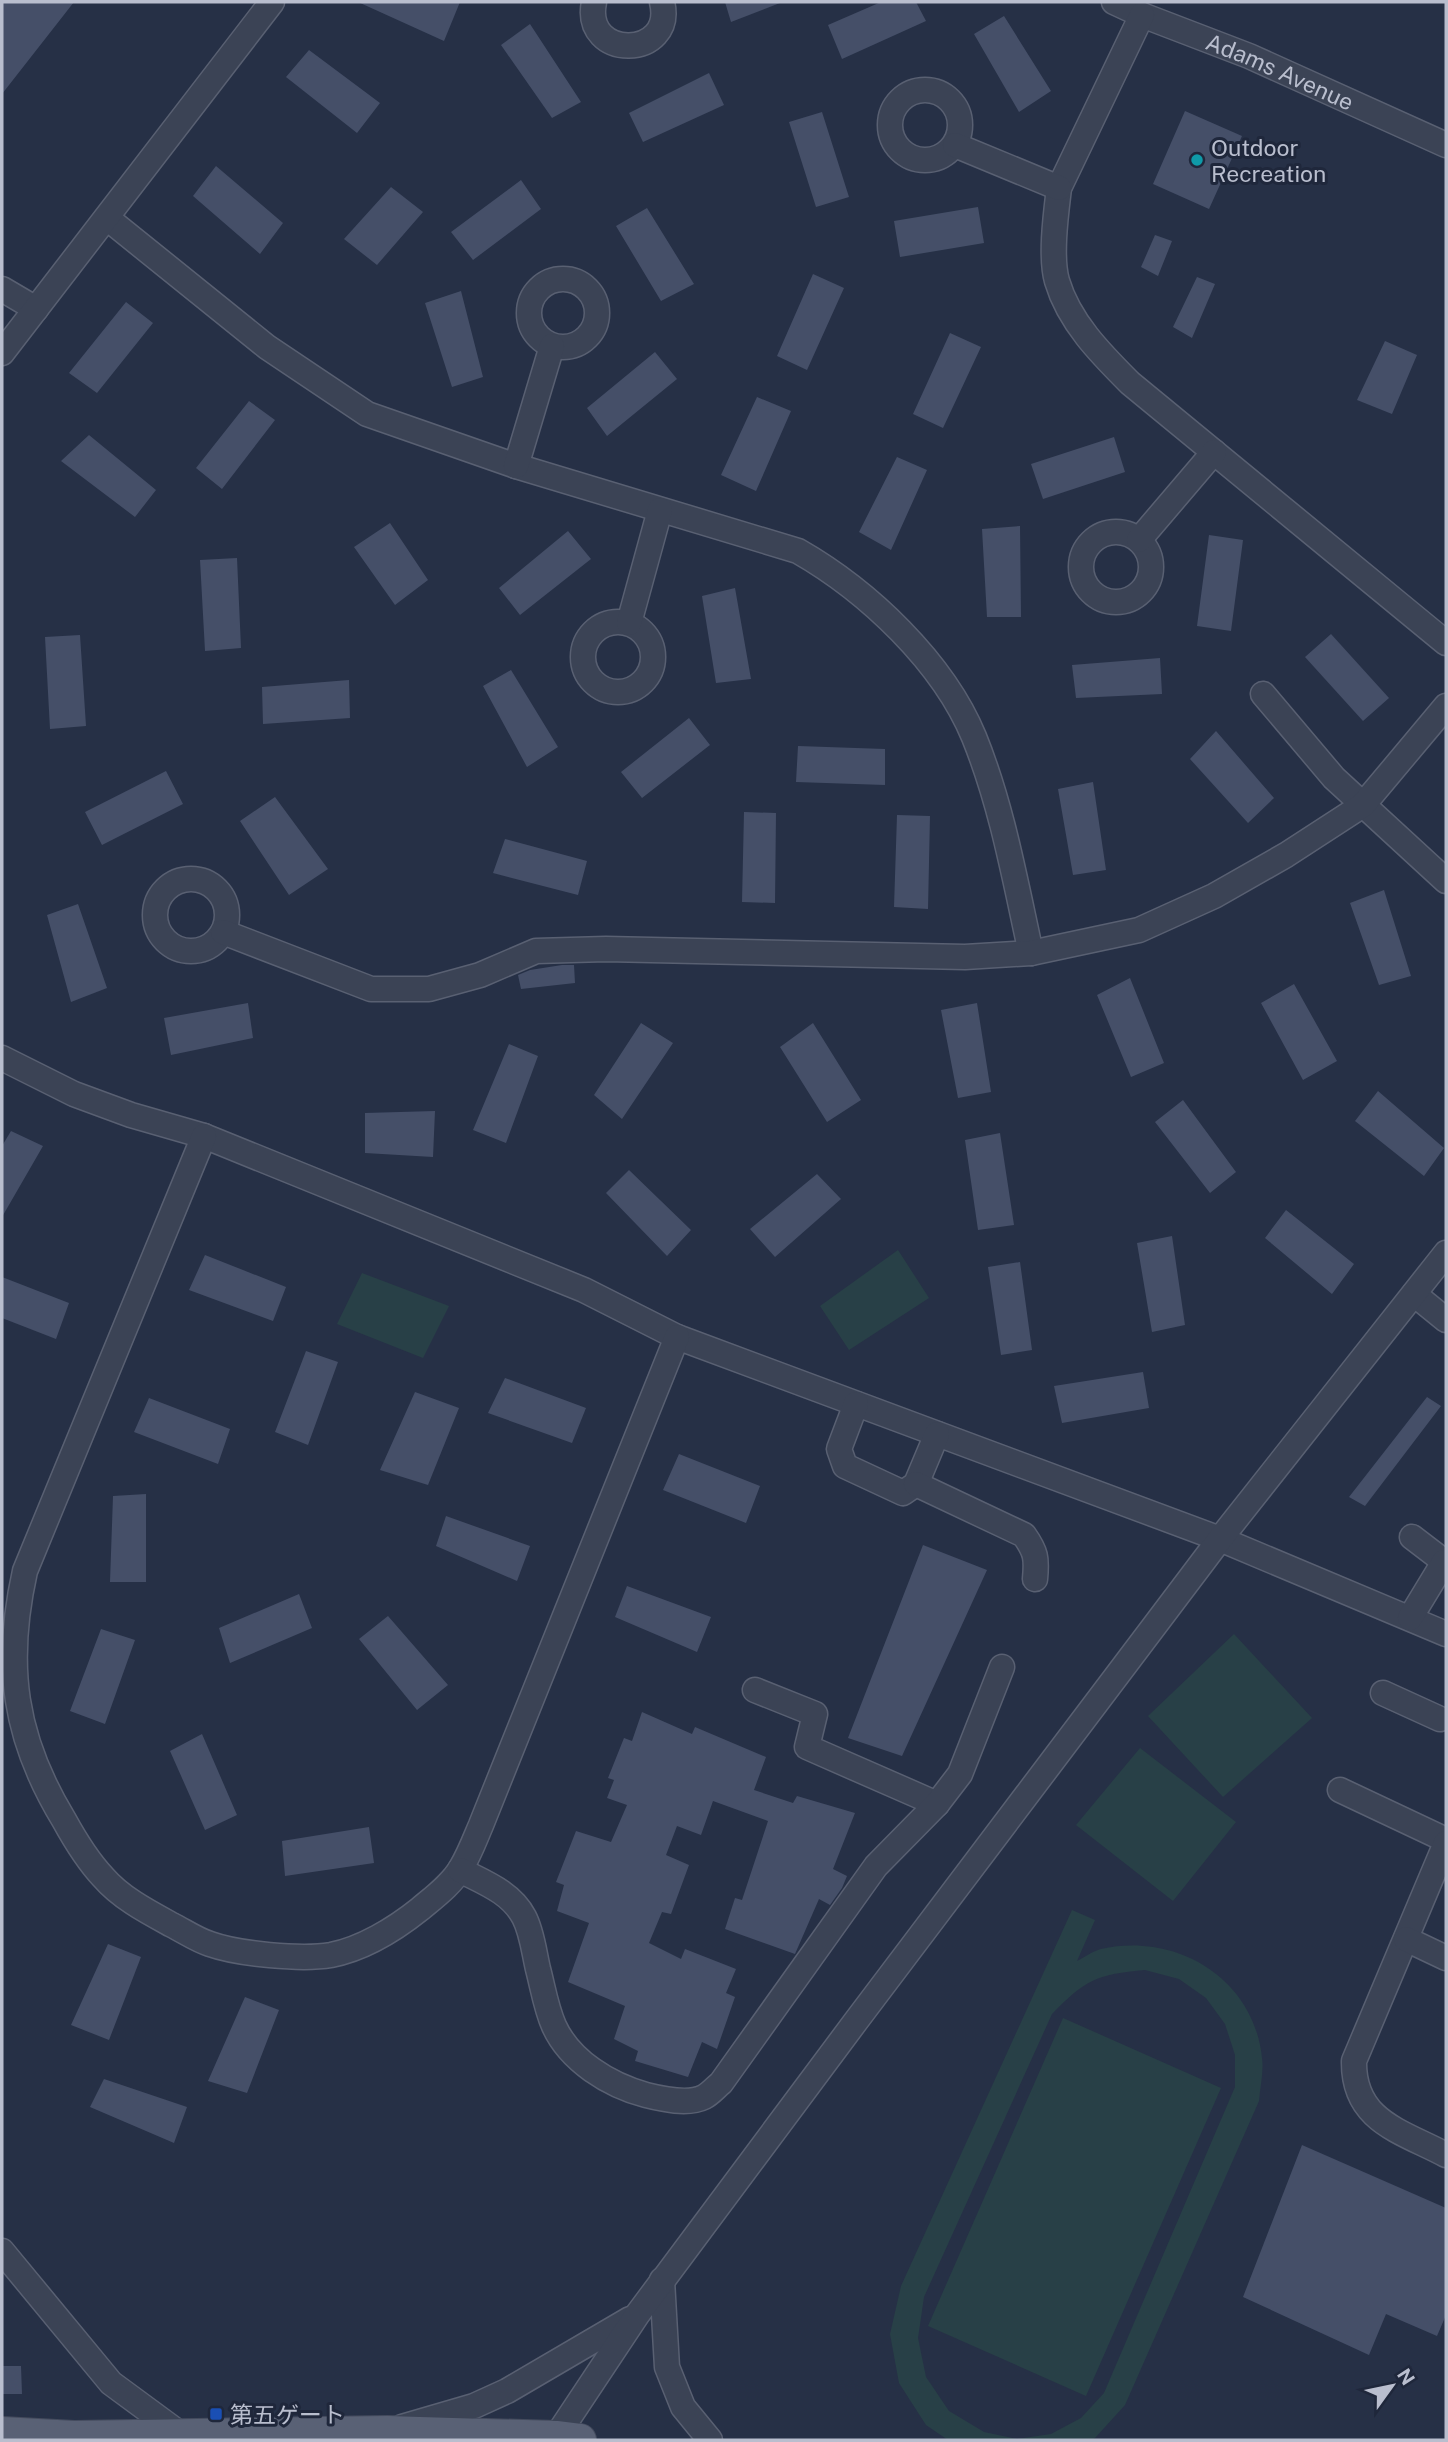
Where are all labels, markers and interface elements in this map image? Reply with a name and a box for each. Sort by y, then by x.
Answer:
street label: Adams Avenue [1202,27,1358,115]
place label: Outdoor Recreation [1211,134,1326,187]
marker: Outdoor Recreation [1189,152,1205,168]
north arrow [1357,2351,1427,2421]
text: N [1393,2365,1420,2389]
place label: 第五ゲート [230,2401,345,2428]
marker: 第五ゲート [208,2406,224,2422]

